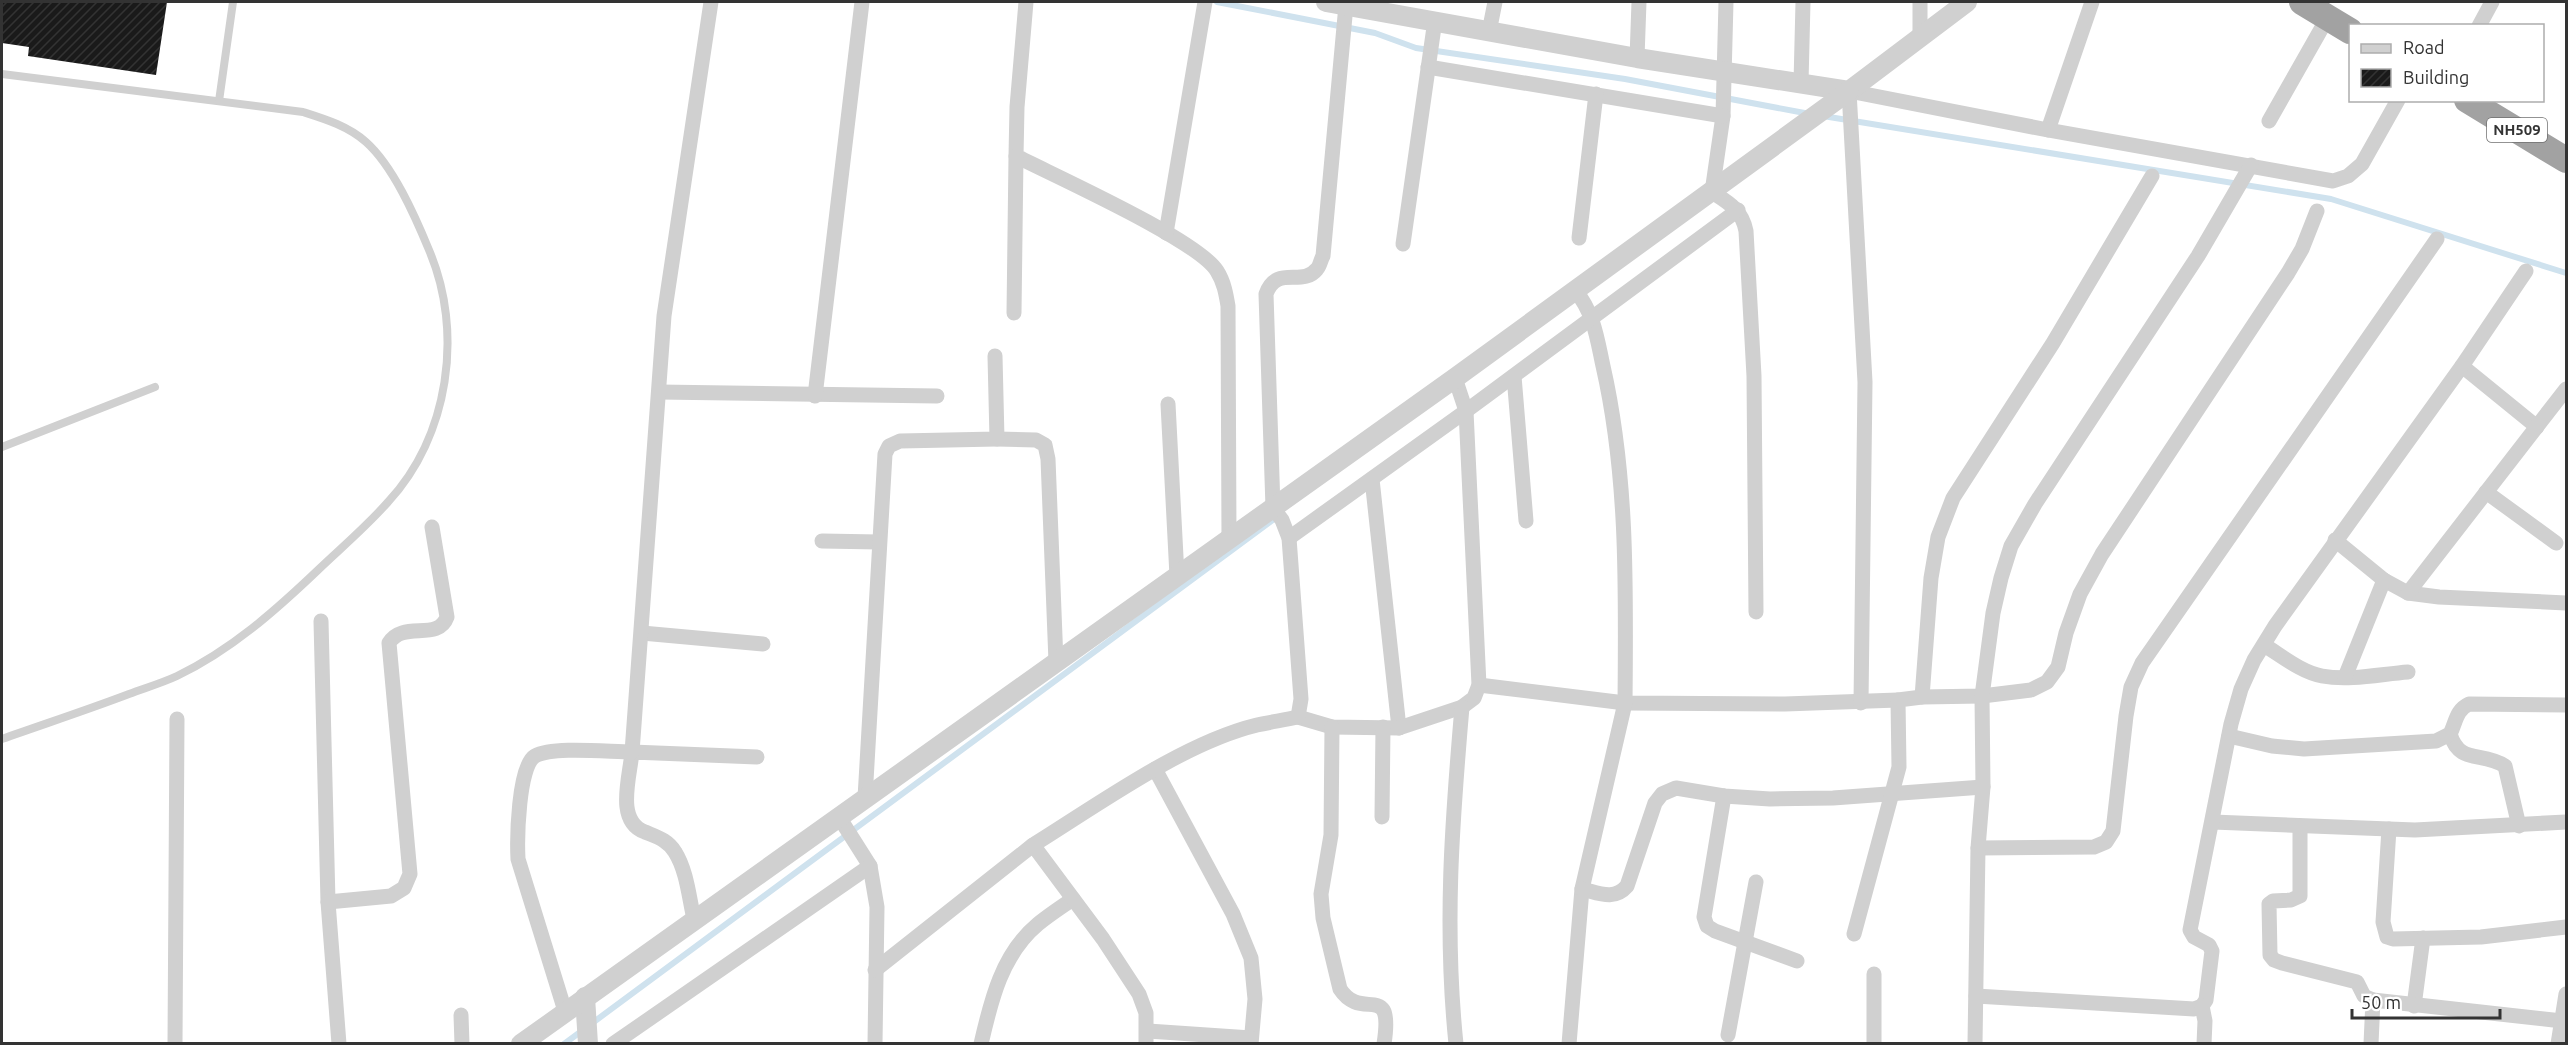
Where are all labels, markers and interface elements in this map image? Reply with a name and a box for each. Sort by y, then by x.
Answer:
legend [2349,24,2544,102]
text: Road [2403,37,2445,57]
text: Building [2403,67,2469,87]
road number: NH509 [2487,118,2547,142]
scale bar [2352,982,2500,1020]
text: 50 m [2361,992,2401,1012]

